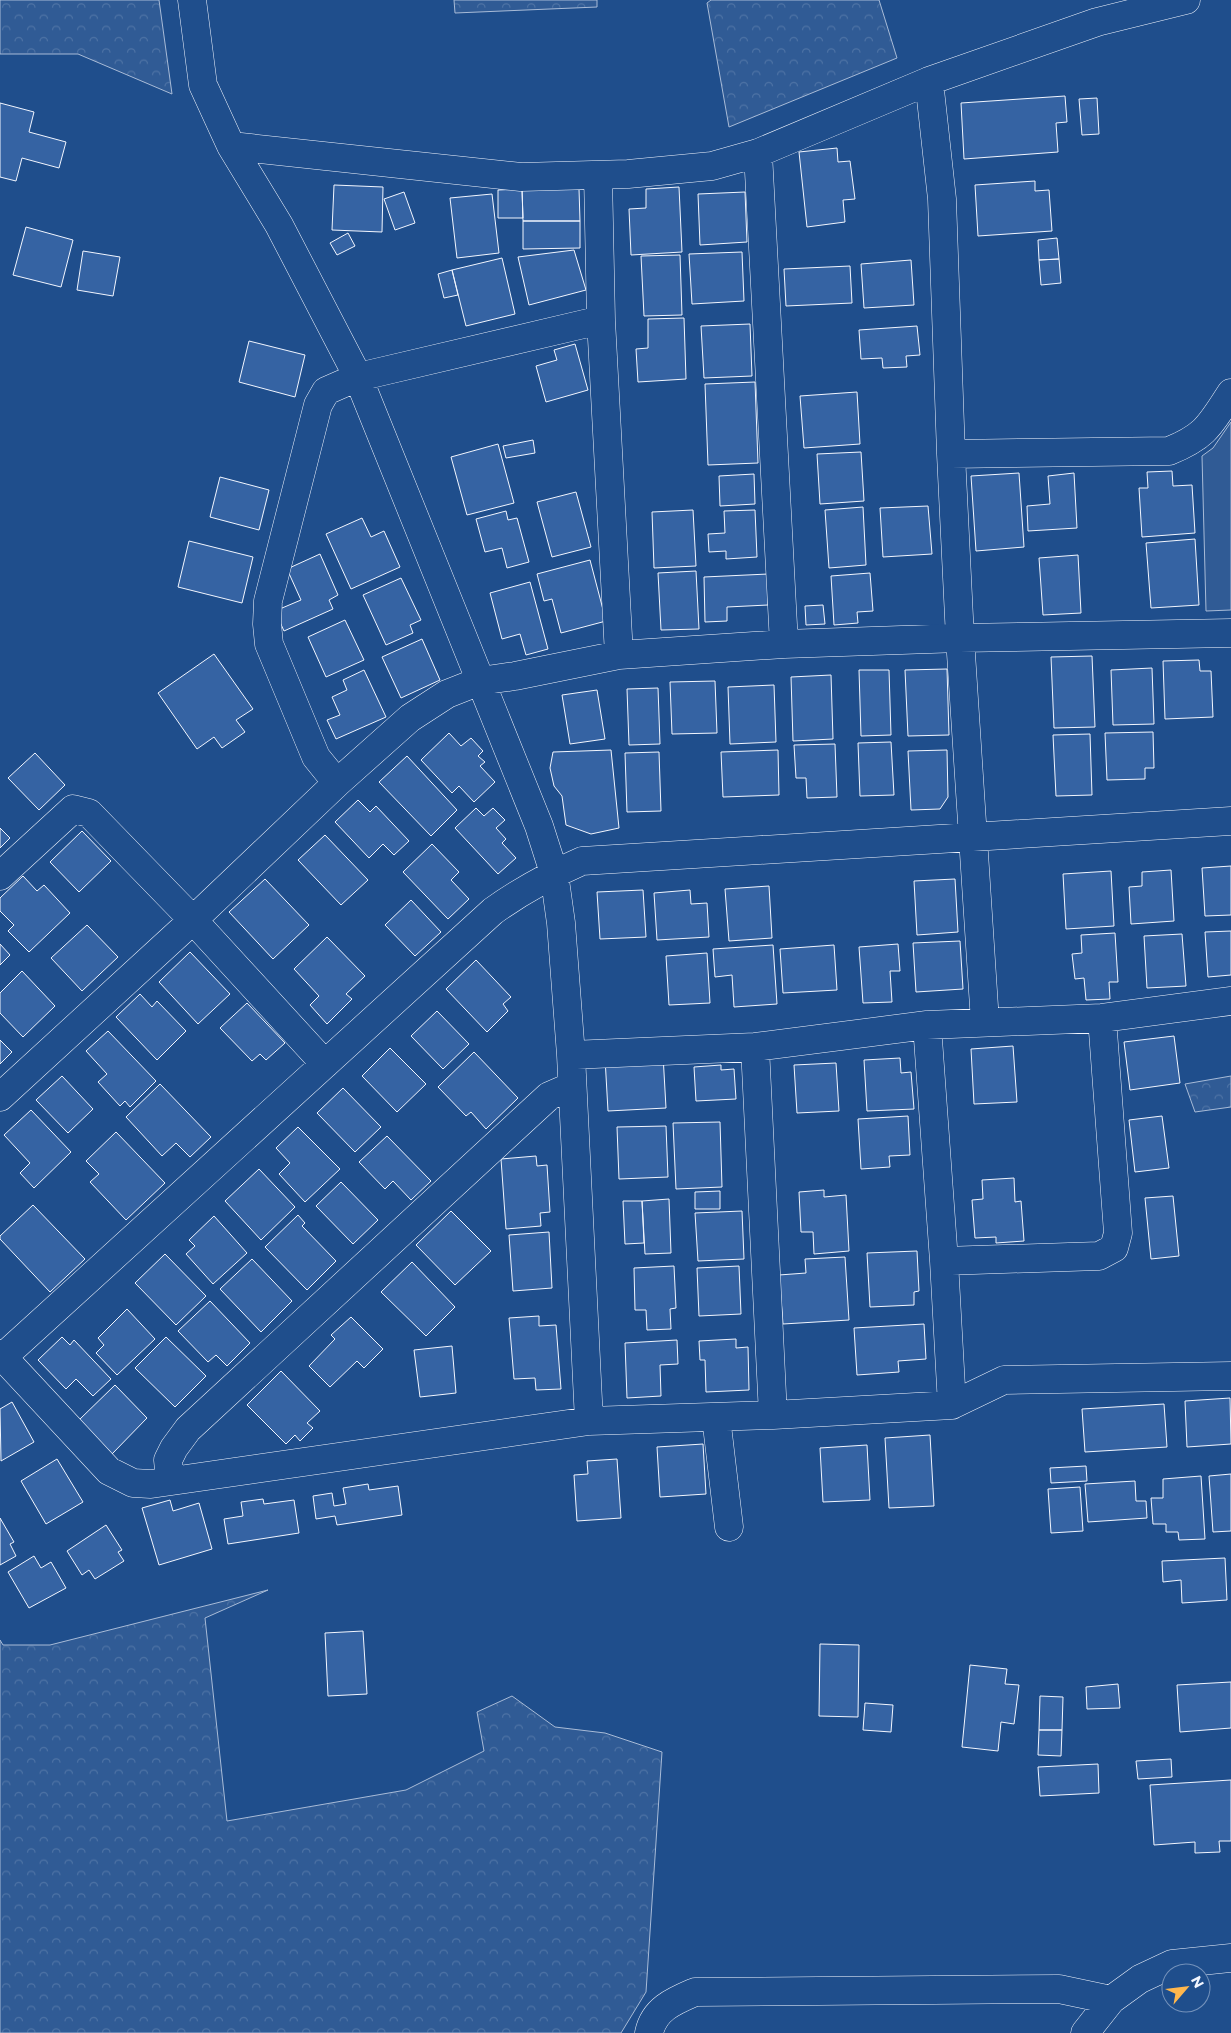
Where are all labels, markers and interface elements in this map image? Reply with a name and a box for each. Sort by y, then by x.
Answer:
north arrow [1161,1963,1211,2013]
text: N [1187,1973,1208,1991]

